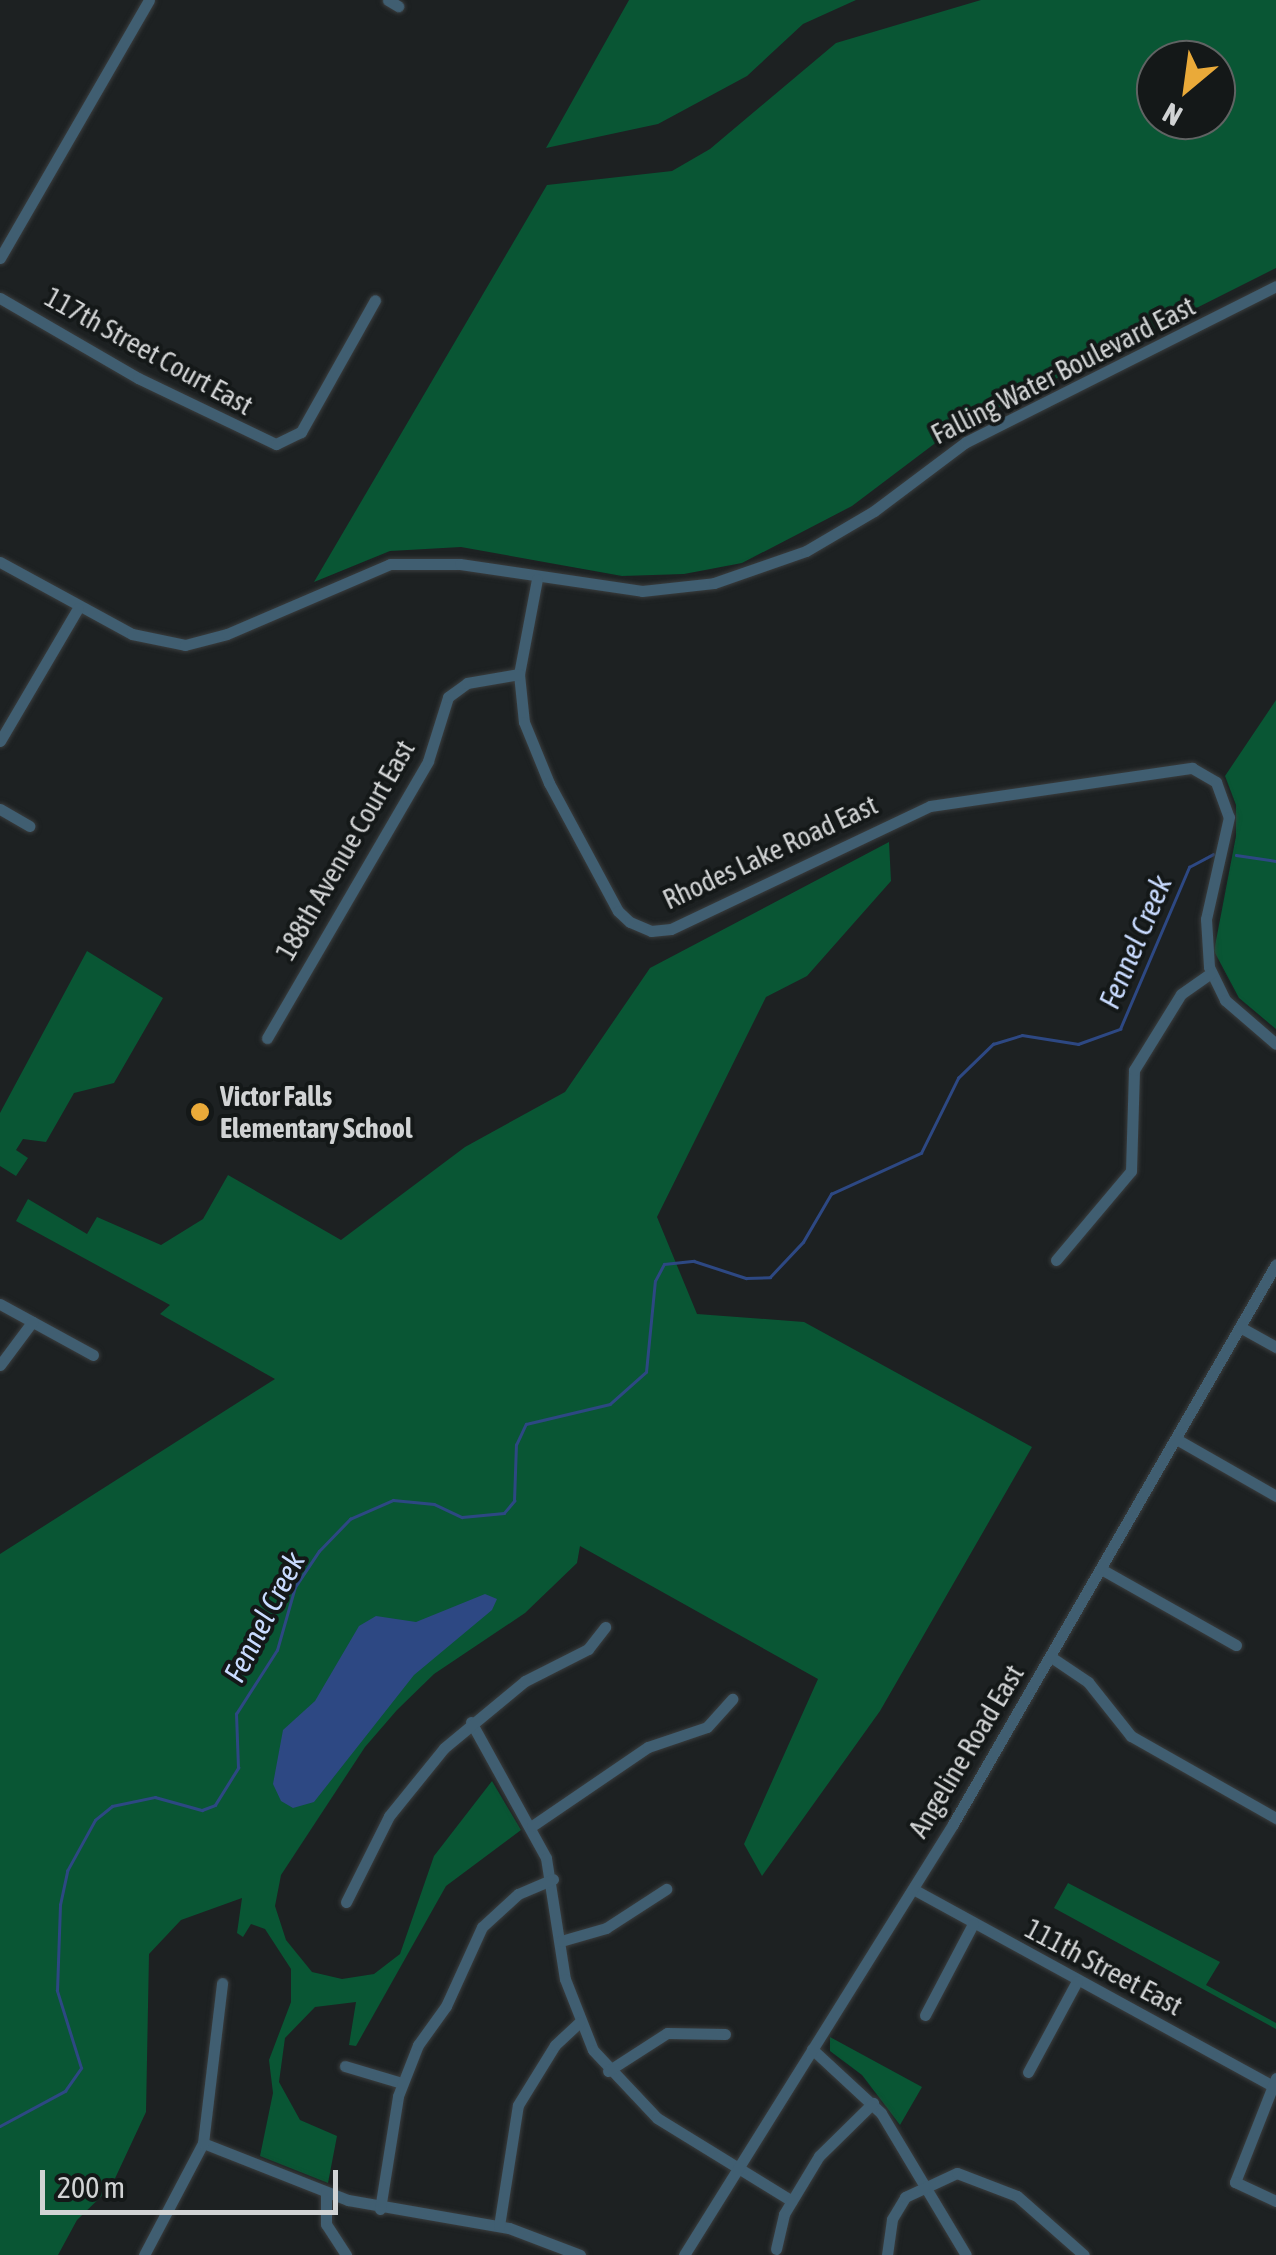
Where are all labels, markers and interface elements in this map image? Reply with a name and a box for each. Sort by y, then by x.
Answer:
north arrow [1136,40,1236,140]
text: N [1157,96,1187,132]
street label: 117th Street Court East [39,280,259,422]
street label: Falling Water Boulevard East [925,289,1201,451]
street label: 188th Avenue Court East [268,734,422,966]
street label: Rhodes Lake Road East [657,788,883,916]
water label: Fennel Creek [1091,870,1179,1014]
place label: Victor Falls Elementary School [220,1079,412,1145]
marker: Victor Falls Elementary School [189,1101,211,1123]
water label: Fennel Creek [216,1546,312,1688]
street label: Angeline Road East [901,1658,1031,1844]
street label: 111th Street East [1020,1912,1188,2022]
scale bar [45,2150,342,2212]
text: 200 m [57,2170,125,2204]

